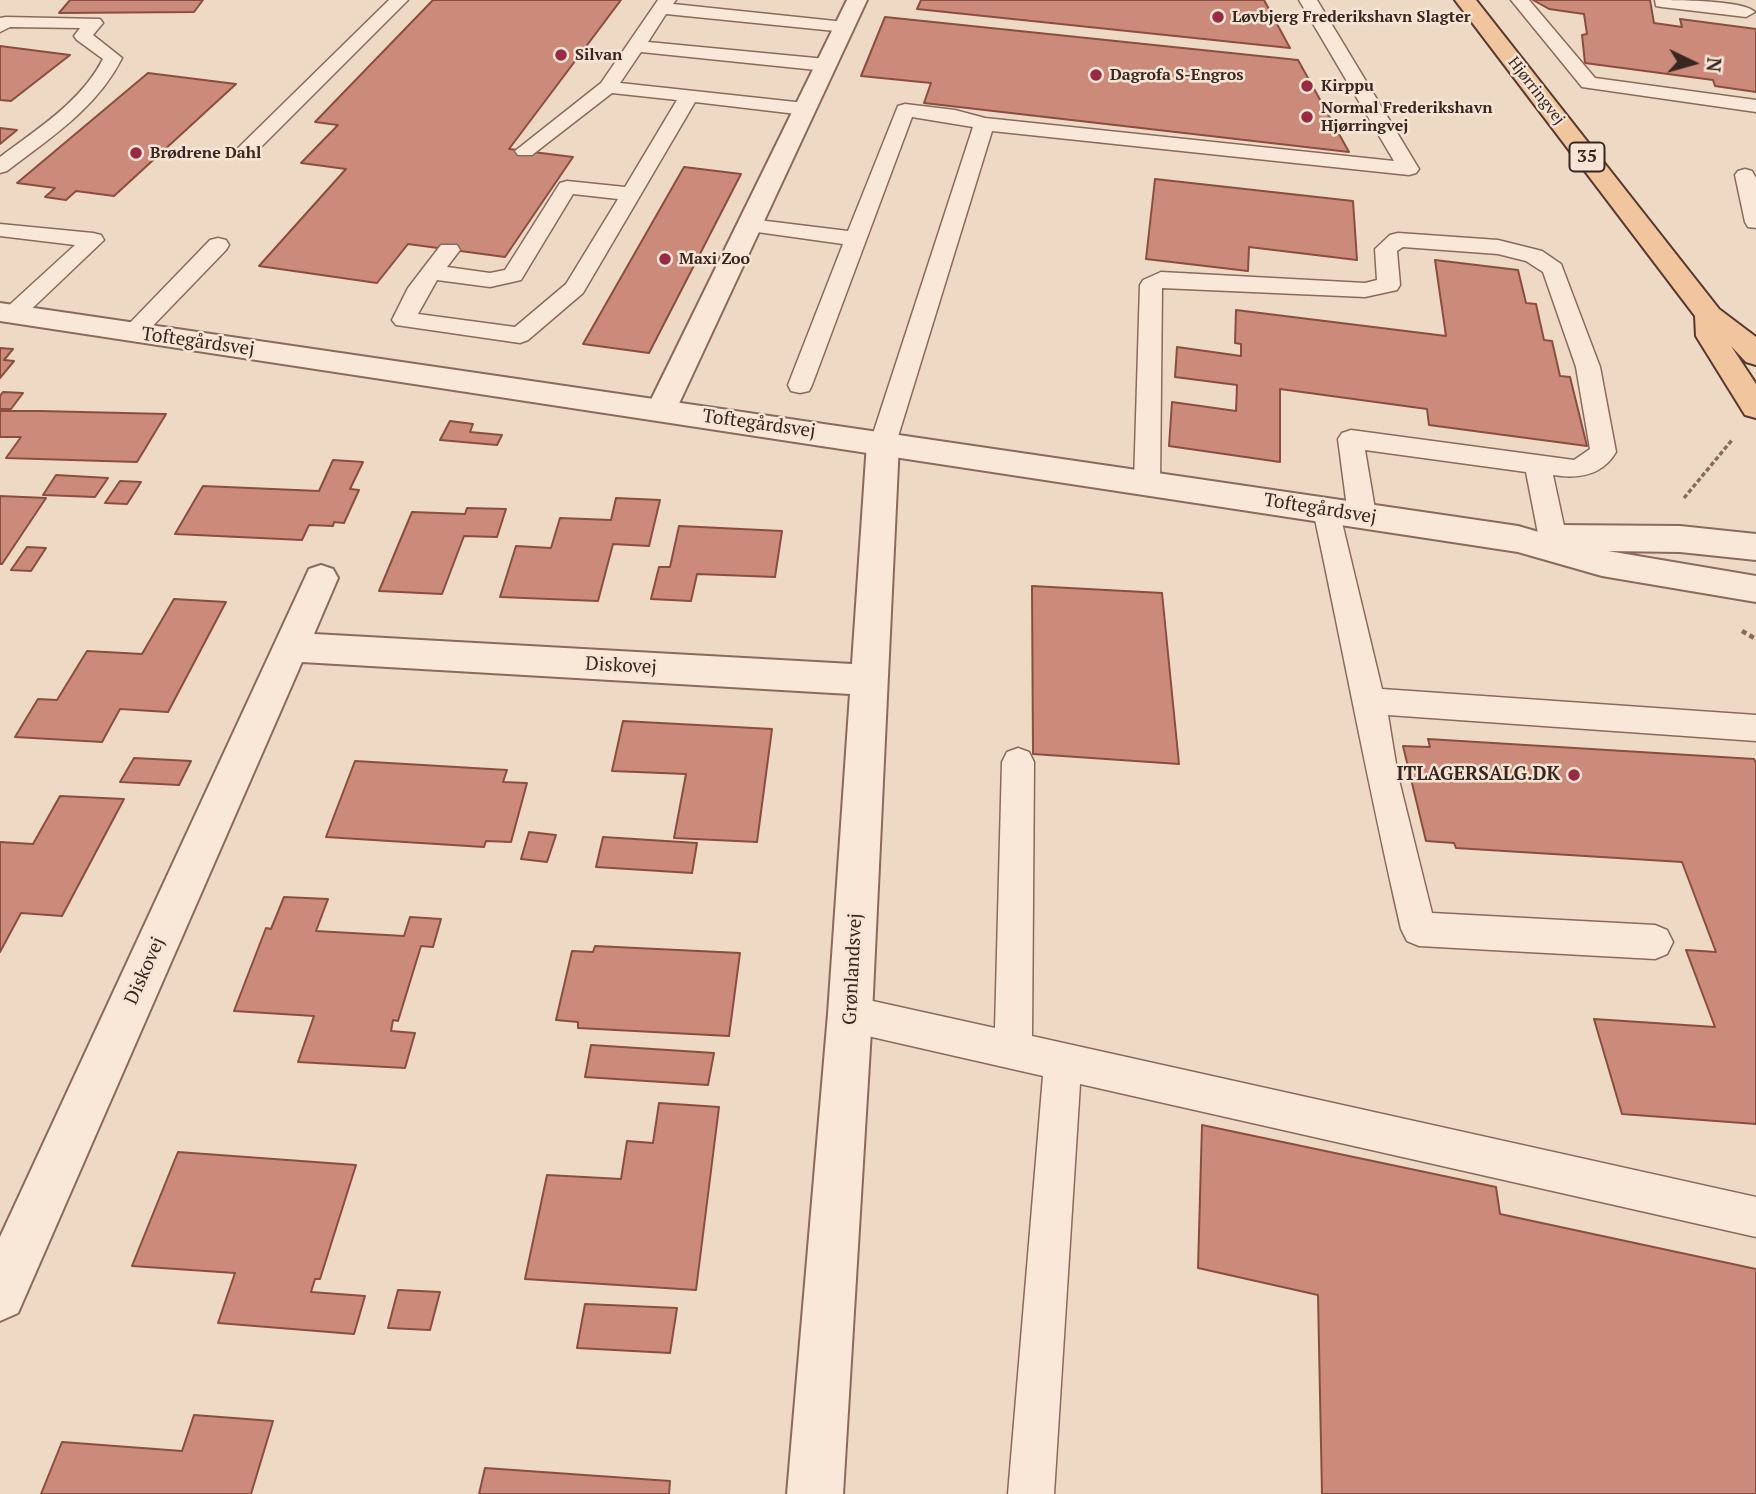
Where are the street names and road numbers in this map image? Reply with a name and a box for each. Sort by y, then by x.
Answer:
street label: Hjørringvej [1504,53,1568,129]
road number: 35 [1570,142,1604,172]
street label: Toftegårdsvej [140,323,256,361]
street label: Toftegårdsvej [701,405,817,443]
street label: Toftegårdsvej [1262,489,1378,529]
street label: Diskovej [585,653,657,679]
street label: Grønlandsvej [839,913,867,1025]
street label: Diskovej [120,934,170,1008]

